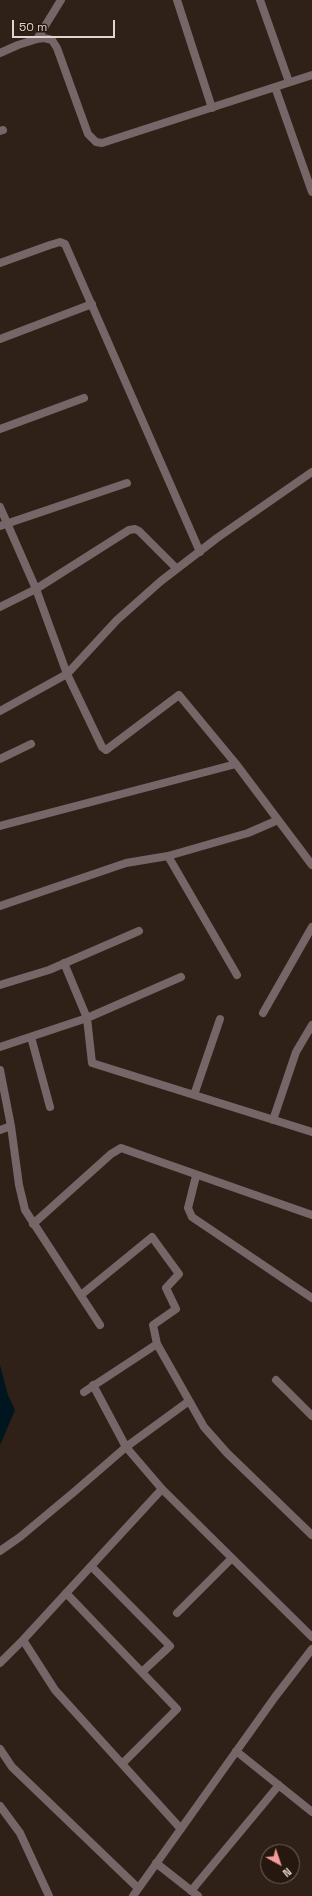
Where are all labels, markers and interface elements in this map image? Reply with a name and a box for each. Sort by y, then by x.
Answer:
scale bar [14,12,117,38]
text: 50 m [19,19,47,35]
north arrow [260,1844,300,1884]
text: N [280,1865,294,1880]

